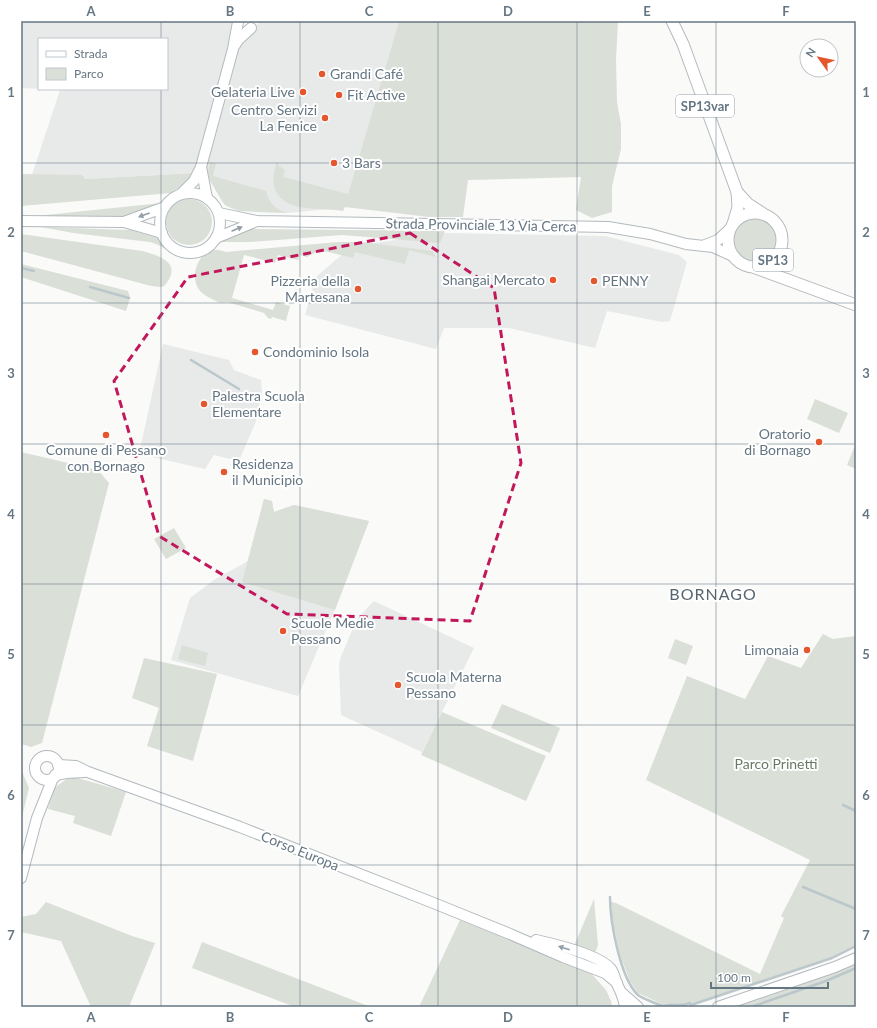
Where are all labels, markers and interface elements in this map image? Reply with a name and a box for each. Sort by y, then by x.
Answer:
text: A [85,3,96,19]
text: B [226,3,235,19]
text: C [365,3,374,19]
text: D [503,3,513,19]
text: E [643,3,651,19]
text: F [782,3,790,19]
legend [38,38,168,90]
north arrow [799,38,839,78]
text: N [802,45,818,59]
text: Strada [74,46,107,61]
place label: Grandi Café [330,65,403,82]
text: Parco [74,66,104,81]
marker: Grandi Café [317,69,327,79]
place label: Gelateria Live [211,83,295,100]
text: 1 [7,84,15,100]
text: 1 [862,84,870,100]
place label: Fit Active [347,86,405,103]
marker: Gelateria Live [298,87,308,97]
marker: Fit Active [334,90,344,100]
road number: SP13var [676,95,734,117]
place label: Centro Servizi La Fenice [231,101,317,134]
marker: Centro Servizi La Fenice [320,113,330,123]
place label: 3 Bars [342,154,381,171]
marker: 3 Bars [329,158,339,168]
one-way arrow [138,212,150,218]
street label: Strada Provinciale 13 Via Cerca [385,214,577,235]
text: 2 [7,224,15,240]
text: 2 [862,224,870,240]
one-way arrow [231,226,242,232]
road number: SP13 [753,249,793,271]
place label: Shangai Mercato [442,271,545,288]
place label: Pizzeria della Martesana [271,272,350,305]
place label: PENNY [602,272,649,289]
marker: Shangai Mercato [548,275,558,285]
marker: PENNY [589,276,599,286]
marker: Pizzeria della Martesana [353,284,363,294]
place label: Condominio Isola [263,343,369,360]
marker: Condominio Isola [250,347,260,357]
text: 3 [7,365,15,381]
text: 3 [862,365,870,381]
place label: Palestra Scuola Elementare [212,387,305,420]
marker: Palestra Scuola Elementare [199,399,209,409]
place label: Oratorio di Bornago [744,425,811,458]
marker: Comune di Pessano con Bornago [101,430,111,440]
marker: Oratorio di Bornago [814,437,824,447]
place label: Comune di Pessano con Bornago [46,441,166,474]
place label: Residenza il Municipio [232,455,303,488]
marker: Residenza il Municipio [219,467,229,477]
text: 4 [7,506,15,522]
text: 4 [862,506,870,522]
district label: BORNAGO [669,584,757,603]
place label: Scuole Medie Pessano [291,614,374,647]
marker: Scuole Medie Pessano [278,626,288,636]
place label: Limonaia [744,641,799,658]
marker: Limonaia [802,645,812,655]
text: 5 [7,646,15,662]
text: 5 [862,646,870,662]
place label: Scuola Materna Pessano [406,668,502,701]
marker: Scuola Materna Pessano [393,680,403,690]
park label: Parco Prinetti [735,755,817,772]
text: 6 [7,787,15,803]
text: 6 [862,787,870,803]
street label: Corso Europa [259,827,342,874]
text: 7 [7,927,15,943]
text: 7 [862,927,870,943]
one-way arrow [558,944,570,950]
scale bar [711,964,828,990]
text: 100 m [717,970,751,985]
text: A [85,1009,96,1025]
text: B [226,1009,235,1025]
text: C [365,1009,374,1025]
text: D [503,1009,513,1025]
text: E [643,1009,651,1025]
text: F [782,1009,790,1025]

